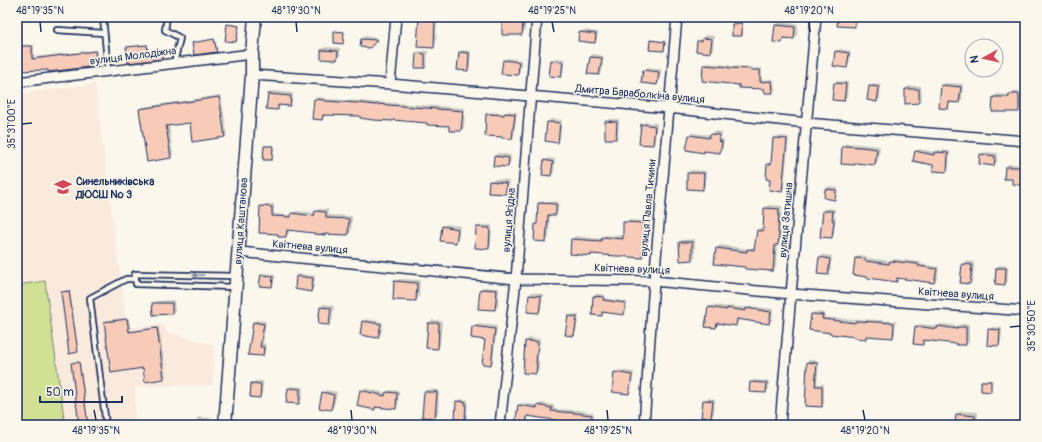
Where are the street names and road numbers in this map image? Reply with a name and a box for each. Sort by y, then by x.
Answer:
street label: вулиця Молодіжна [89,44,177,68]
street label: Дмитра Бараболкіна вулиця [574,82,705,106]
street label: вулиця Павла Тичини [637,159,659,257]
street label: вулиця Каштанова [231,177,251,265]
street label: вулиця Затишна [776,182,796,258]
street label: вулиця Ягідна [500,187,518,253]
street label: Квітнева вулиця [272,237,348,257]
street label: Квітнева вулиця [594,261,670,277]
street label: Квітнева вулиця [918,285,994,303]

